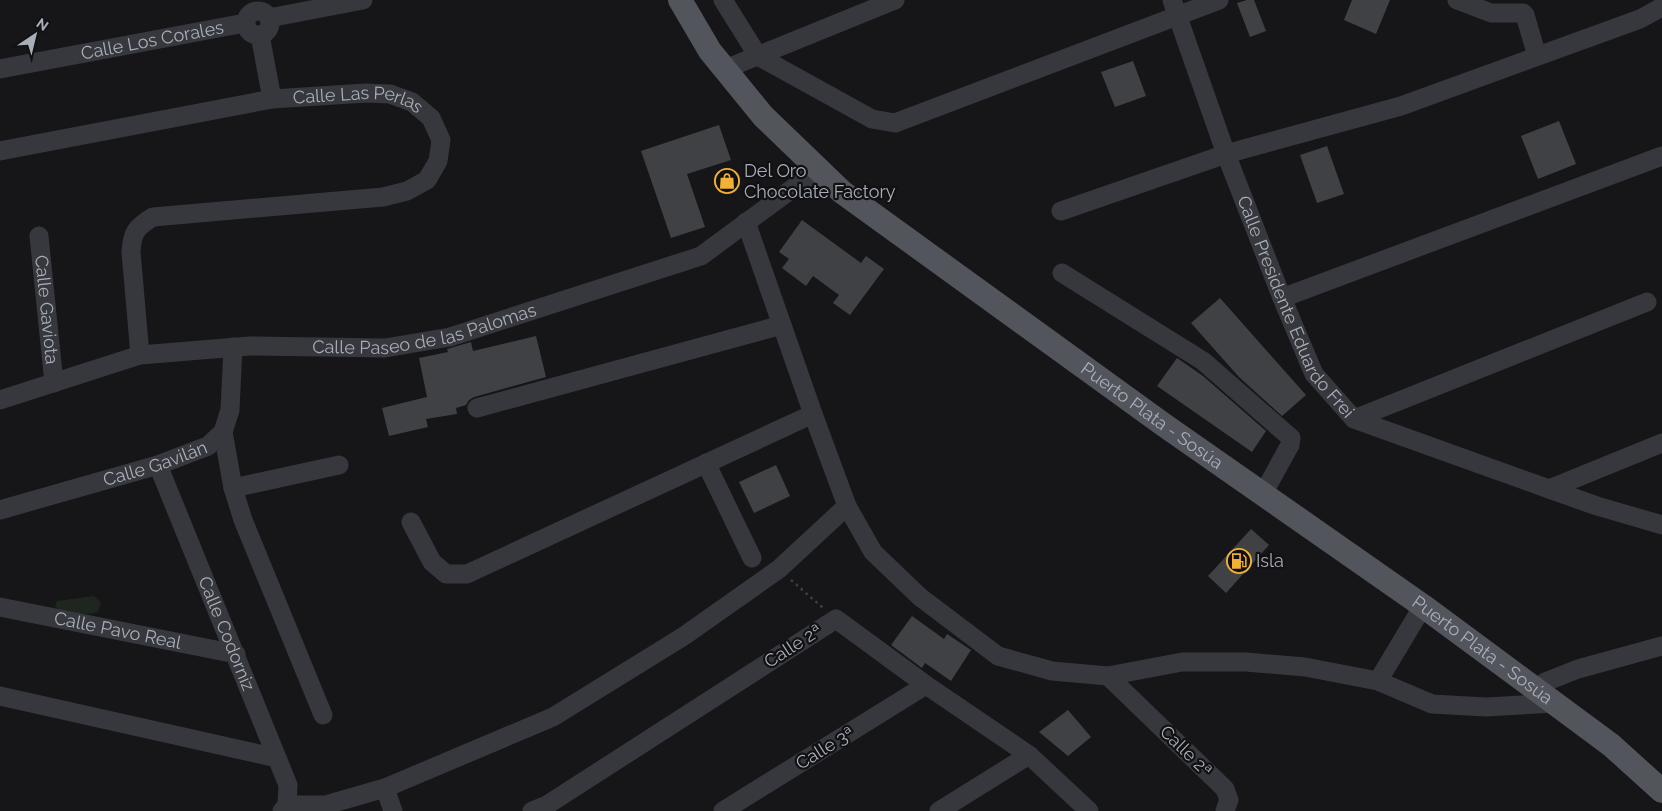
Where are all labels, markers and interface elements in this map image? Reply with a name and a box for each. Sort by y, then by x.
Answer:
north arrow [10,10,60,60]
text: N [33,15,51,34]
street label: Calle Los Corales [79,16,226,64]
street label: Calle Las Perlas [292,82,428,117]
place label: Del Oro Chocolate Factory [744,160,896,202]
shop icon: Del Oro Chocolate Factory [714,168,740,194]
street label: Calle Presidente Eduardo Frei [1233,193,1359,422]
street label: Calle Gaviota [31,254,63,365]
street label: Calle Paseo de las Palomas [312,299,539,358]
street label: Puerto Plata - Sosúa [1077,358,1227,473]
street label: Calle Gavilán [101,436,210,490]
fuel station icon: Isla [1226,548,1252,574]
place label: Isla [1256,550,1284,571]
street label: Calle Codorniz [194,573,260,694]
street label: Puerto Plata - Sosúa [1408,591,1557,708]
street label: Calle Pavo Real [52,607,183,653]
street label: Calle 2ª [760,619,825,672]
street label: Calle 2ª [1156,721,1217,781]
street label: Calle 3ª [792,722,858,774]

